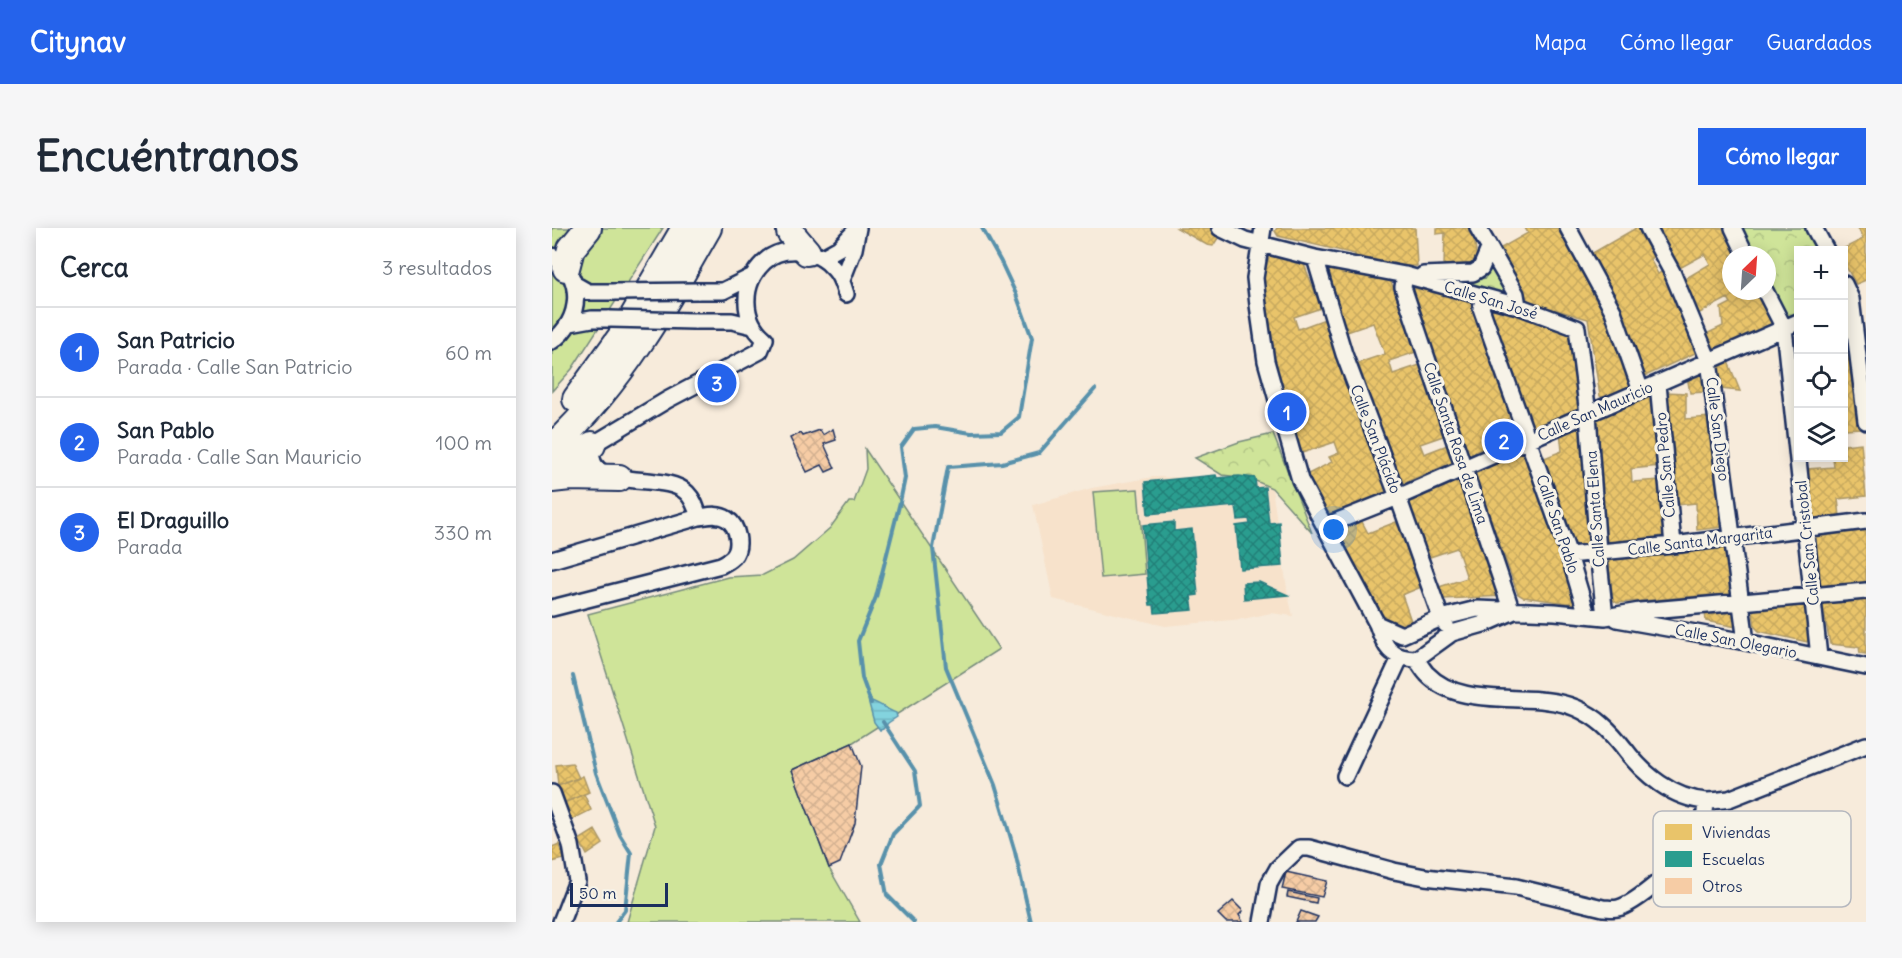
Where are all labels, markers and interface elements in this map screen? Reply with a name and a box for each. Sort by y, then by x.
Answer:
text: Citynav [30,24,126,60]
text: Mapa [1534,29,1587,56]
text: Cómo llegar [1620,29,1733,56]
text: Guardados [1766,29,1872,56]
button: Cómo llegar [1698,128,1866,185]
text: Encuéntranos [36,130,299,182]
north arrow [1722,246,1776,300]
map controls [1794,246,1848,462]
button: + [1794,246,1848,300]
text: Cerca [60,251,129,284]
text: 3 resultados [382,255,492,280]
street label: Calle San José [1442,277,1540,323]
button: − [1794,300,1848,354]
text: San Patricio [117,326,235,354]
text: 1 [76,340,83,365]
text: 60 m [445,340,492,365]
text: Parada · Calle San Patricio [117,354,352,379]
button: locate [1794,354,1848,408]
pin: 3 [698,360,736,406]
street label: Calle Santa Rosa de Lima [1419,360,1493,527]
street label: Calle San Diego [1702,376,1734,482]
street label: Calle San Mauricio [1534,377,1656,445]
street label: Calle San Plácido [1347,382,1405,496]
pin: 1 [1268,390,1306,435]
button: layers [1794,408,1848,462]
street label: Calle San Pedro [1651,412,1679,518]
text: San Pablo [117,416,214,444]
pin: 2 [1484,418,1524,464]
text: 2 [74,430,85,455]
text: 100 m [435,430,492,455]
text: Parada · Calle San Mauricio [117,444,362,469]
street label: Calle Santa Elena [1581,450,1609,568]
street label: Calle San Pablo [1532,472,1584,576]
street label: Calle San Cristobal [1791,480,1823,606]
text: El Draguillo [117,506,229,534]
your location [1319,515,1348,544]
text: 3 [74,520,85,545]
text: 330 m [434,520,492,545]
street label: Calle Santa Margarita [1626,523,1774,559]
text: Parada [117,534,182,559]
street label: Calle San Olegario [1673,620,1799,662]
legend [1653,811,1851,907]
text: Viviendas [1702,822,1771,842]
text: Escuelas [1702,849,1765,869]
text: Otros [1702,876,1742,896]
scale bar [570,880,668,908]
text: 50 m [579,883,617,903]

